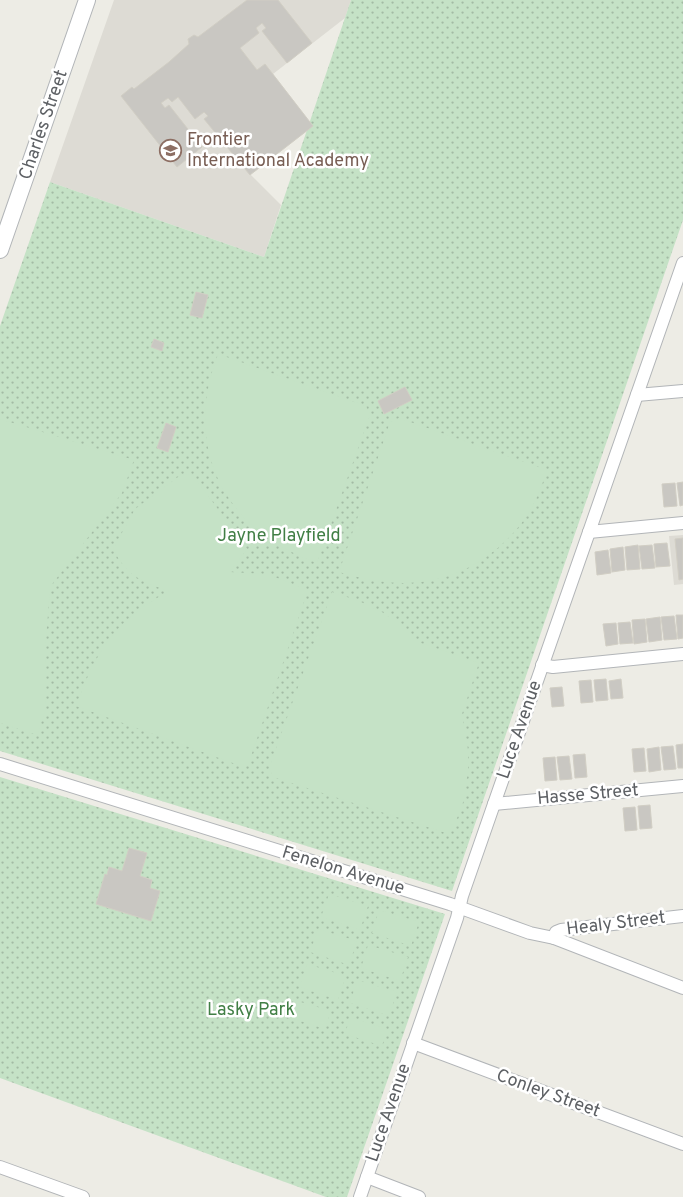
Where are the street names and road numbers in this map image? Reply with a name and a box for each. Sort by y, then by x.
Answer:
street label: Charles Street [14,67,74,183]
street label: Luce Avenue [492,678,548,782]
street label: Hasse Street [536,779,640,811]
street label: Fenelon Avenue [279,841,407,901]
street label: Healy Street [565,907,667,941]
street label: Luce Avenue [361,1061,417,1165]
street label: Conley Street [493,1065,603,1123]

